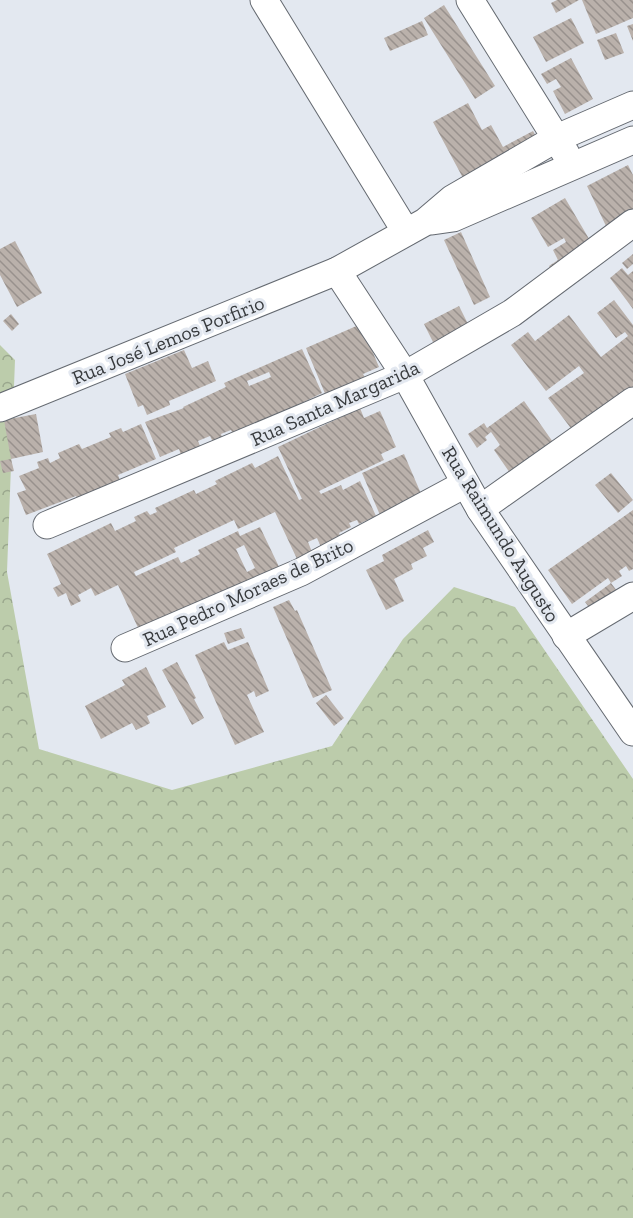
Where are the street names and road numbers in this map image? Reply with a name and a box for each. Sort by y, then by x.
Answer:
street label: Rua José Lemos Porfirio [68,290,268,390]
street label: Rua Santa Margarida [247,355,423,451]
street label: Rua Raimundo Augusto [437,442,565,626]
street label: Rua Pedro Moraes de Brito [139,533,357,651]

